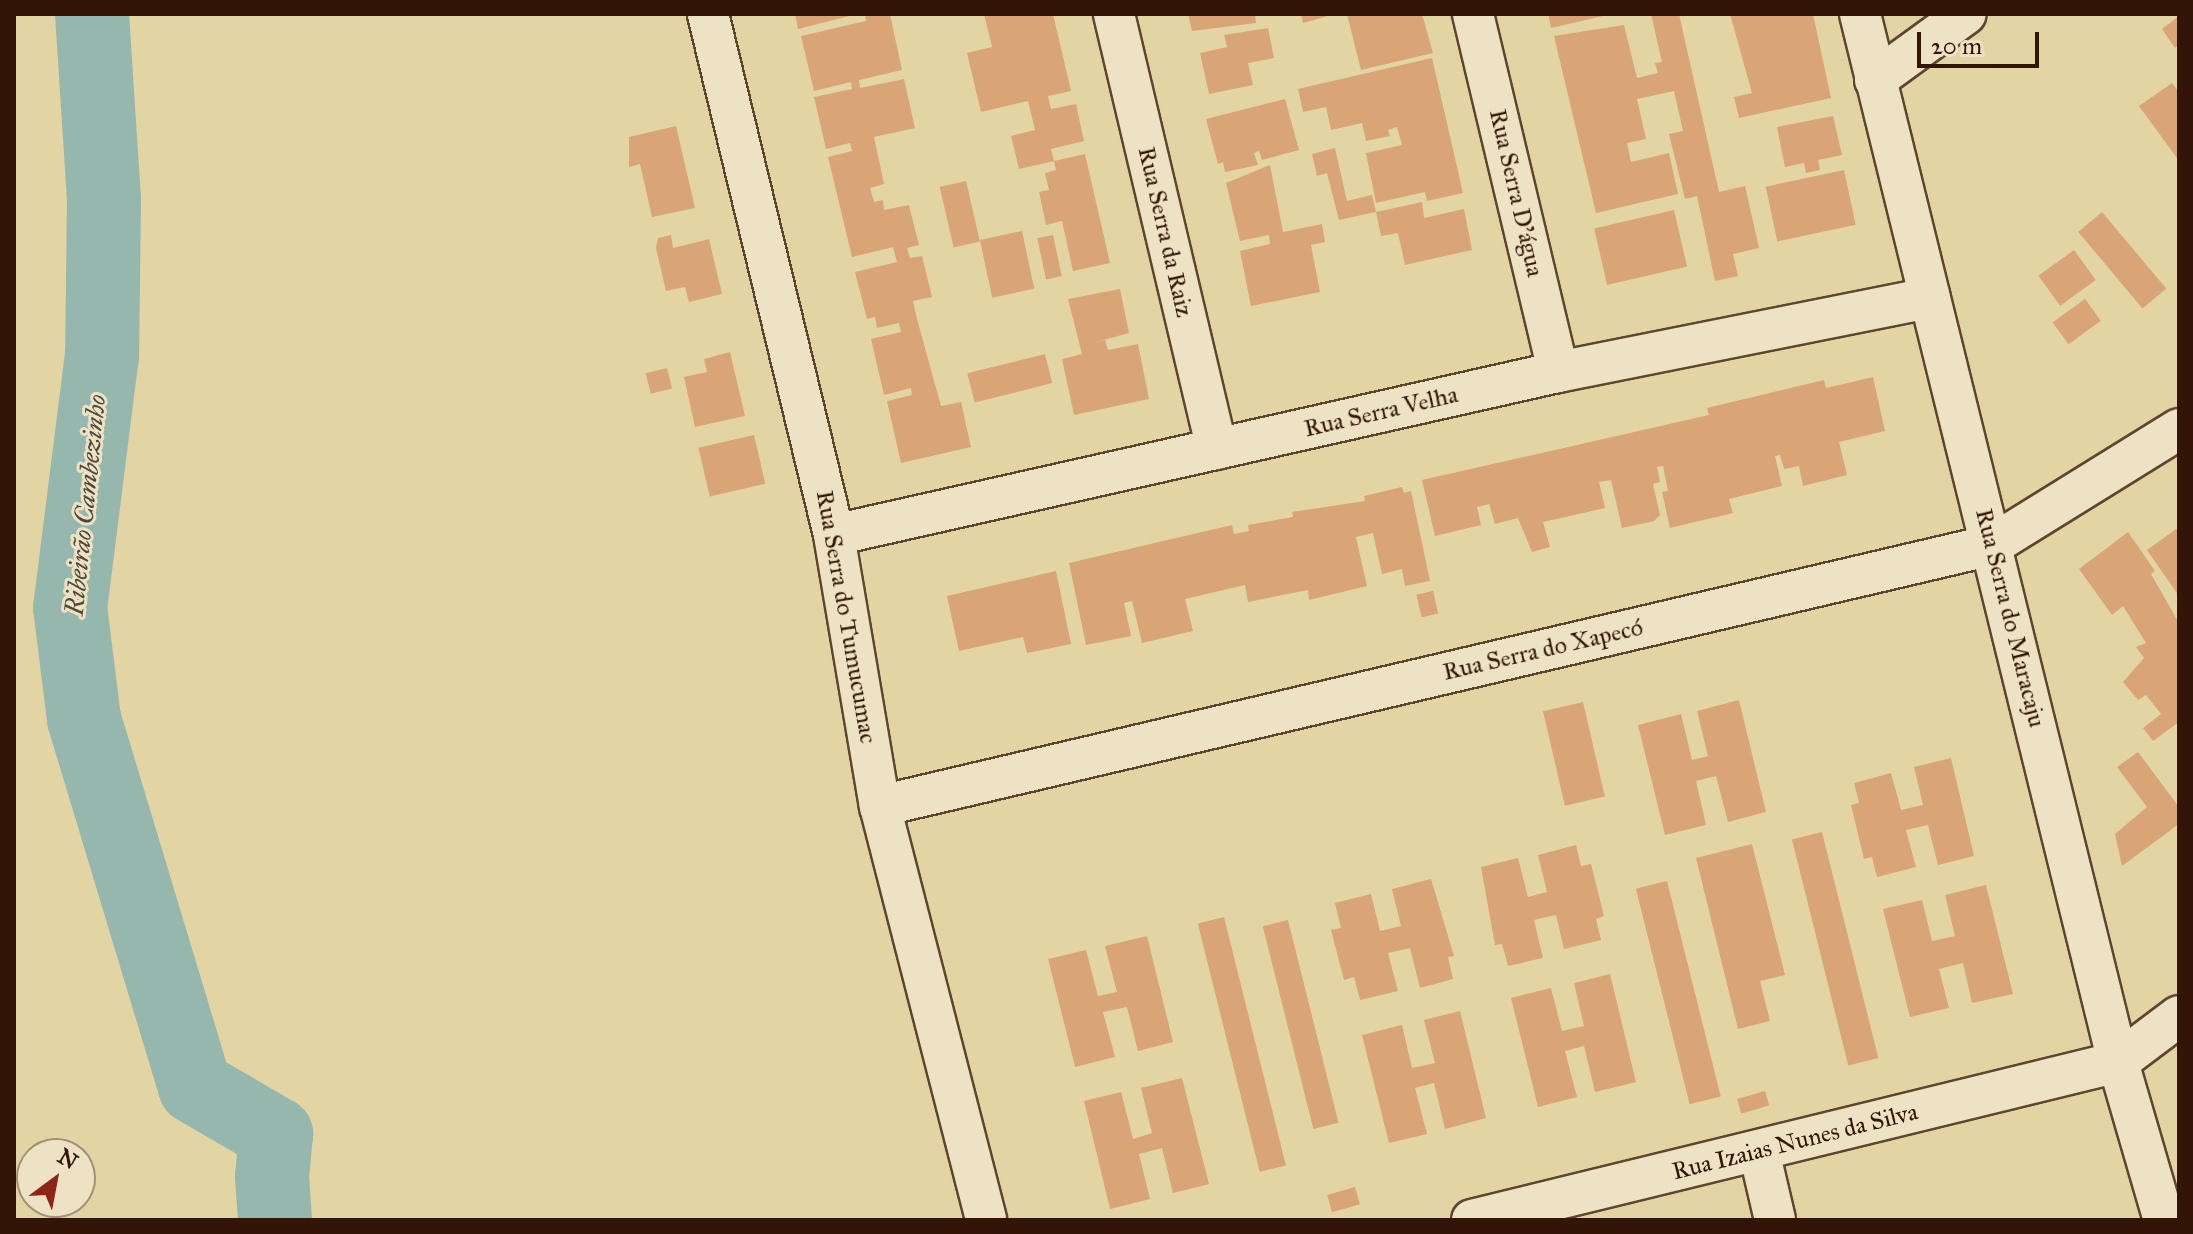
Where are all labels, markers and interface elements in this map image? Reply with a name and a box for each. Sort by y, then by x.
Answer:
scale bar [1921,16,2043,66]
text: 20 m [1931,31,1982,61]
street label: Rua Serra D'água [1483,106,1549,280]
street label: Rua Serra da Raiz [1131,144,1199,320]
street label: Rua Serra Velha [1301,380,1461,444]
water label: Ribeirão Cambezinho [59,393,113,617]
street label: Rua Serra do Tumucumac [810,488,882,746]
street label: Rua Serra do Maracaju [1969,506,2051,730]
street label: Rua Serra do Xapecó [1440,613,1646,687]
street label: Rua Izaias Nunes da Silva [1669,1098,1921,1186]
north arrow [16,1138,96,1218]
text: N [53,1143,83,1175]

